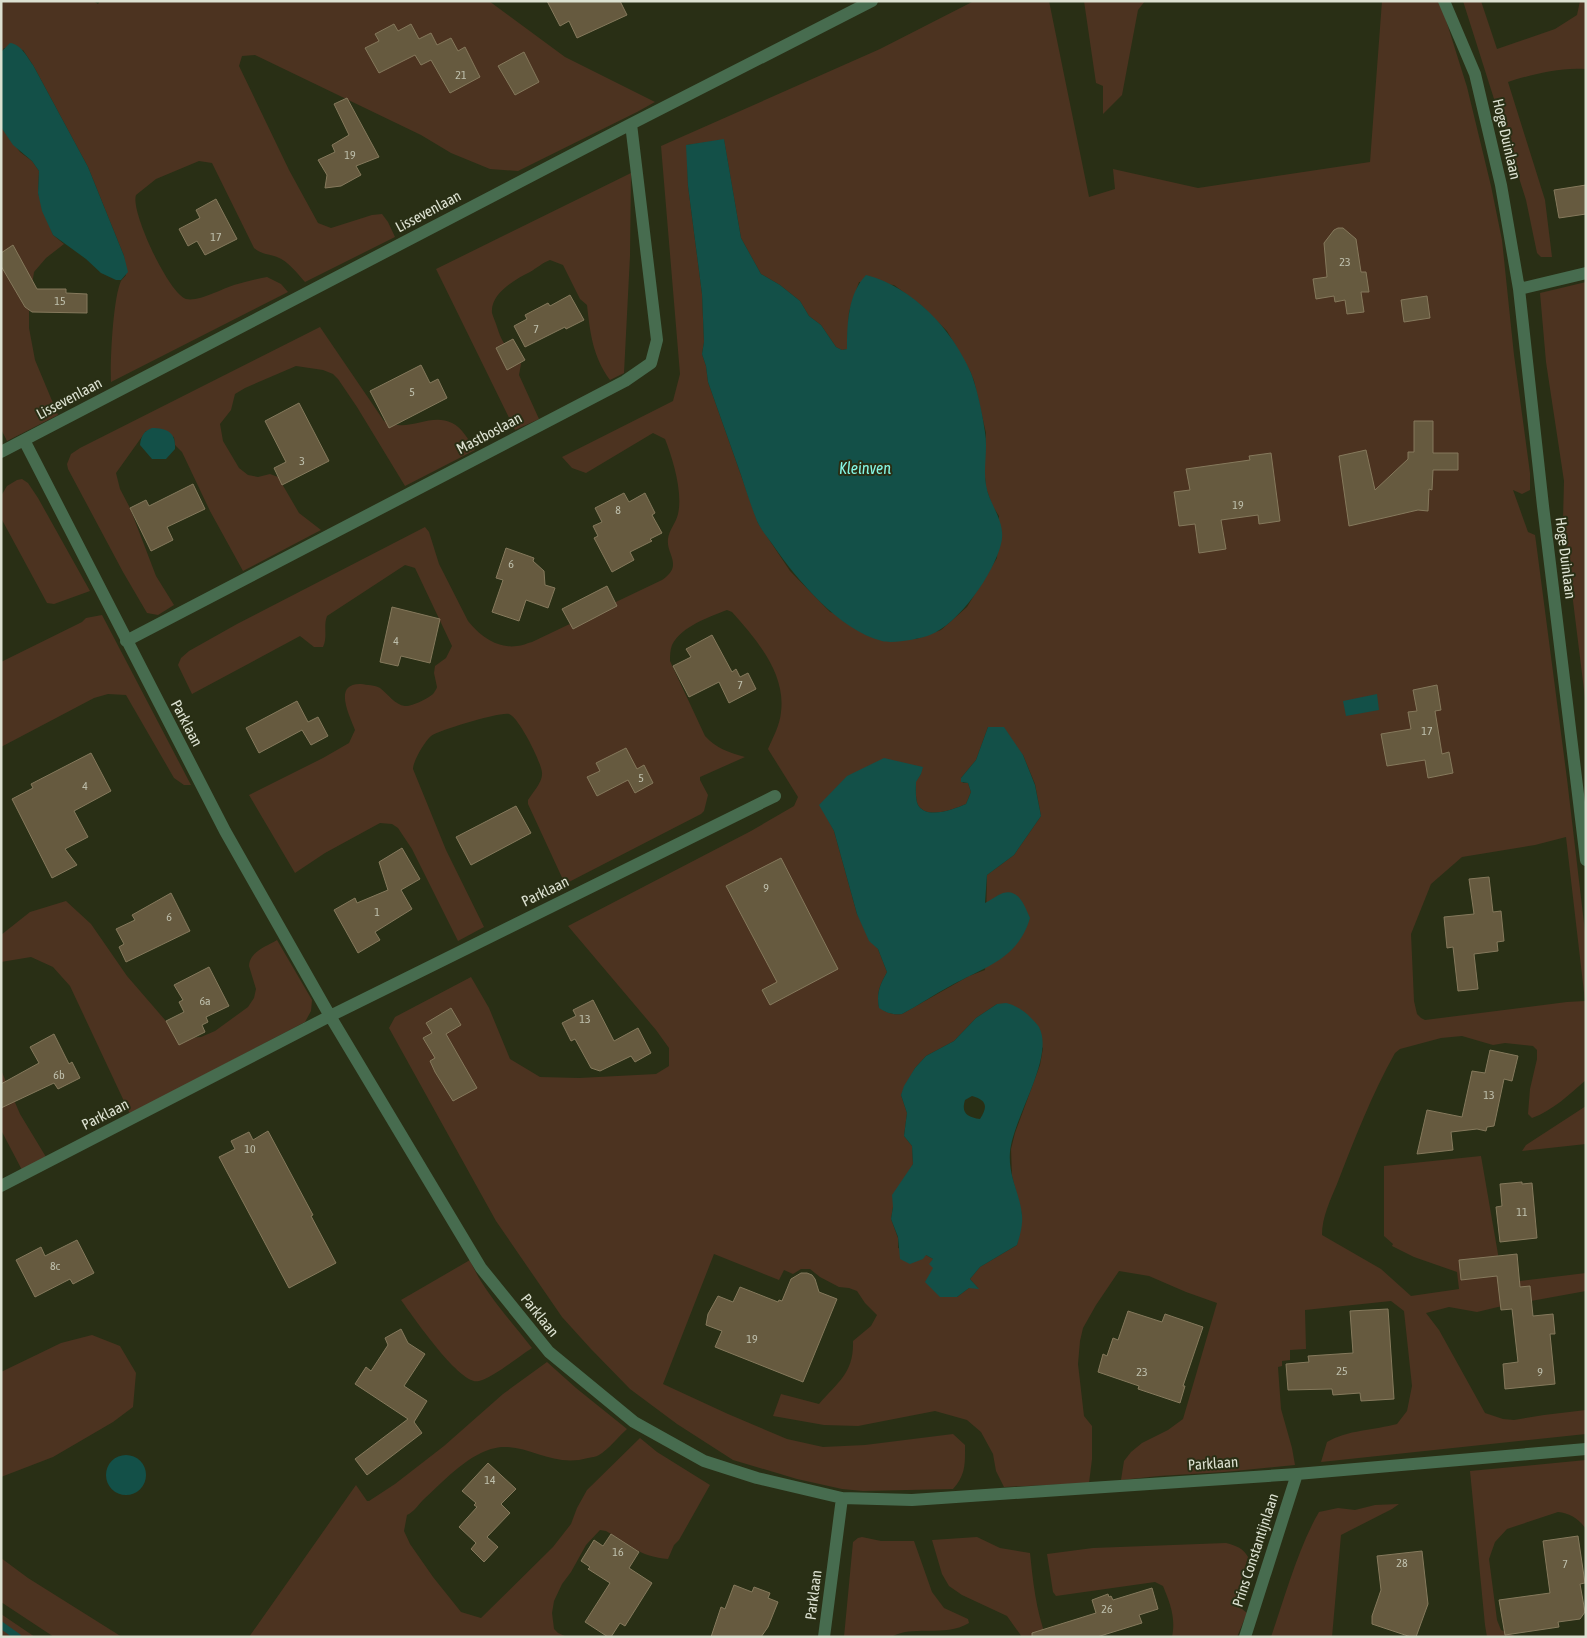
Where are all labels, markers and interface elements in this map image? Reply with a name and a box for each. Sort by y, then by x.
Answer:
house number: 21 [455,68,467,82]
street label: Hoge Duinlaan [1489,97,1525,181]
house number: 19 [344,148,356,162]
street label: Lissevenlaan [392,187,464,235]
house number: 17 [210,230,222,244]
house number: 23 [1339,255,1351,269]
house number: 15 [54,294,66,308]
house number: 7 [533,322,539,336]
street label: Lissevenlaan [33,374,105,422]
house number: 5 [409,385,415,399]
street label: Mastboslaan [454,409,524,457]
house number: 3 [299,454,305,468]
water label: Kleinven [839,459,891,477]
house number: 19 [1232,498,1244,512]
house number: 8 [615,503,621,517]
street label: Hoge Duinlaan [1553,516,1579,600]
house number: 6 [508,557,514,571]
house number: 4 [393,634,399,648]
house number: 7 [737,678,743,692]
street label: Parklaan [168,697,206,749]
house number: 17 [1421,724,1433,738]
house number: 5 [638,771,644,785]
house number: 4 [82,779,88,793]
street label: Parklaan [519,872,571,910]
house number: 9 [763,881,769,895]
house number: 1 [374,905,380,919]
house number: 6 [166,910,172,924]
house number: 6a [199,994,211,1008]
house number: 13 [579,1012,591,1026]
house number: 6b [53,1068,65,1082]
house number: 13 [1483,1088,1495,1102]
street label: Parklaan [79,1095,131,1133]
house number: 10 [244,1142,256,1156]
house number: 11 [1516,1205,1528,1219]
house number: 8c [50,1259,61,1273]
street label: Parklaan [518,1290,562,1340]
house number: 19 [746,1332,758,1346]
house number: 25 [1336,1364,1348,1378]
house number: 23 [1136,1365,1148,1379]
house number: 9 [1537,1365,1543,1379]
street label: Parklaan [1187,1453,1239,1473]
house number: 14 [484,1473,496,1487]
street label: Prins Constantijnlaan [1229,1491,1281,1609]
house number: 16 [612,1545,624,1559]
house number: 28 [1396,1556,1408,1570]
house number: 7 [1562,1557,1568,1571]
street label: Parklaan [802,1569,824,1621]
house number: 26 [1101,1602,1113,1616]

